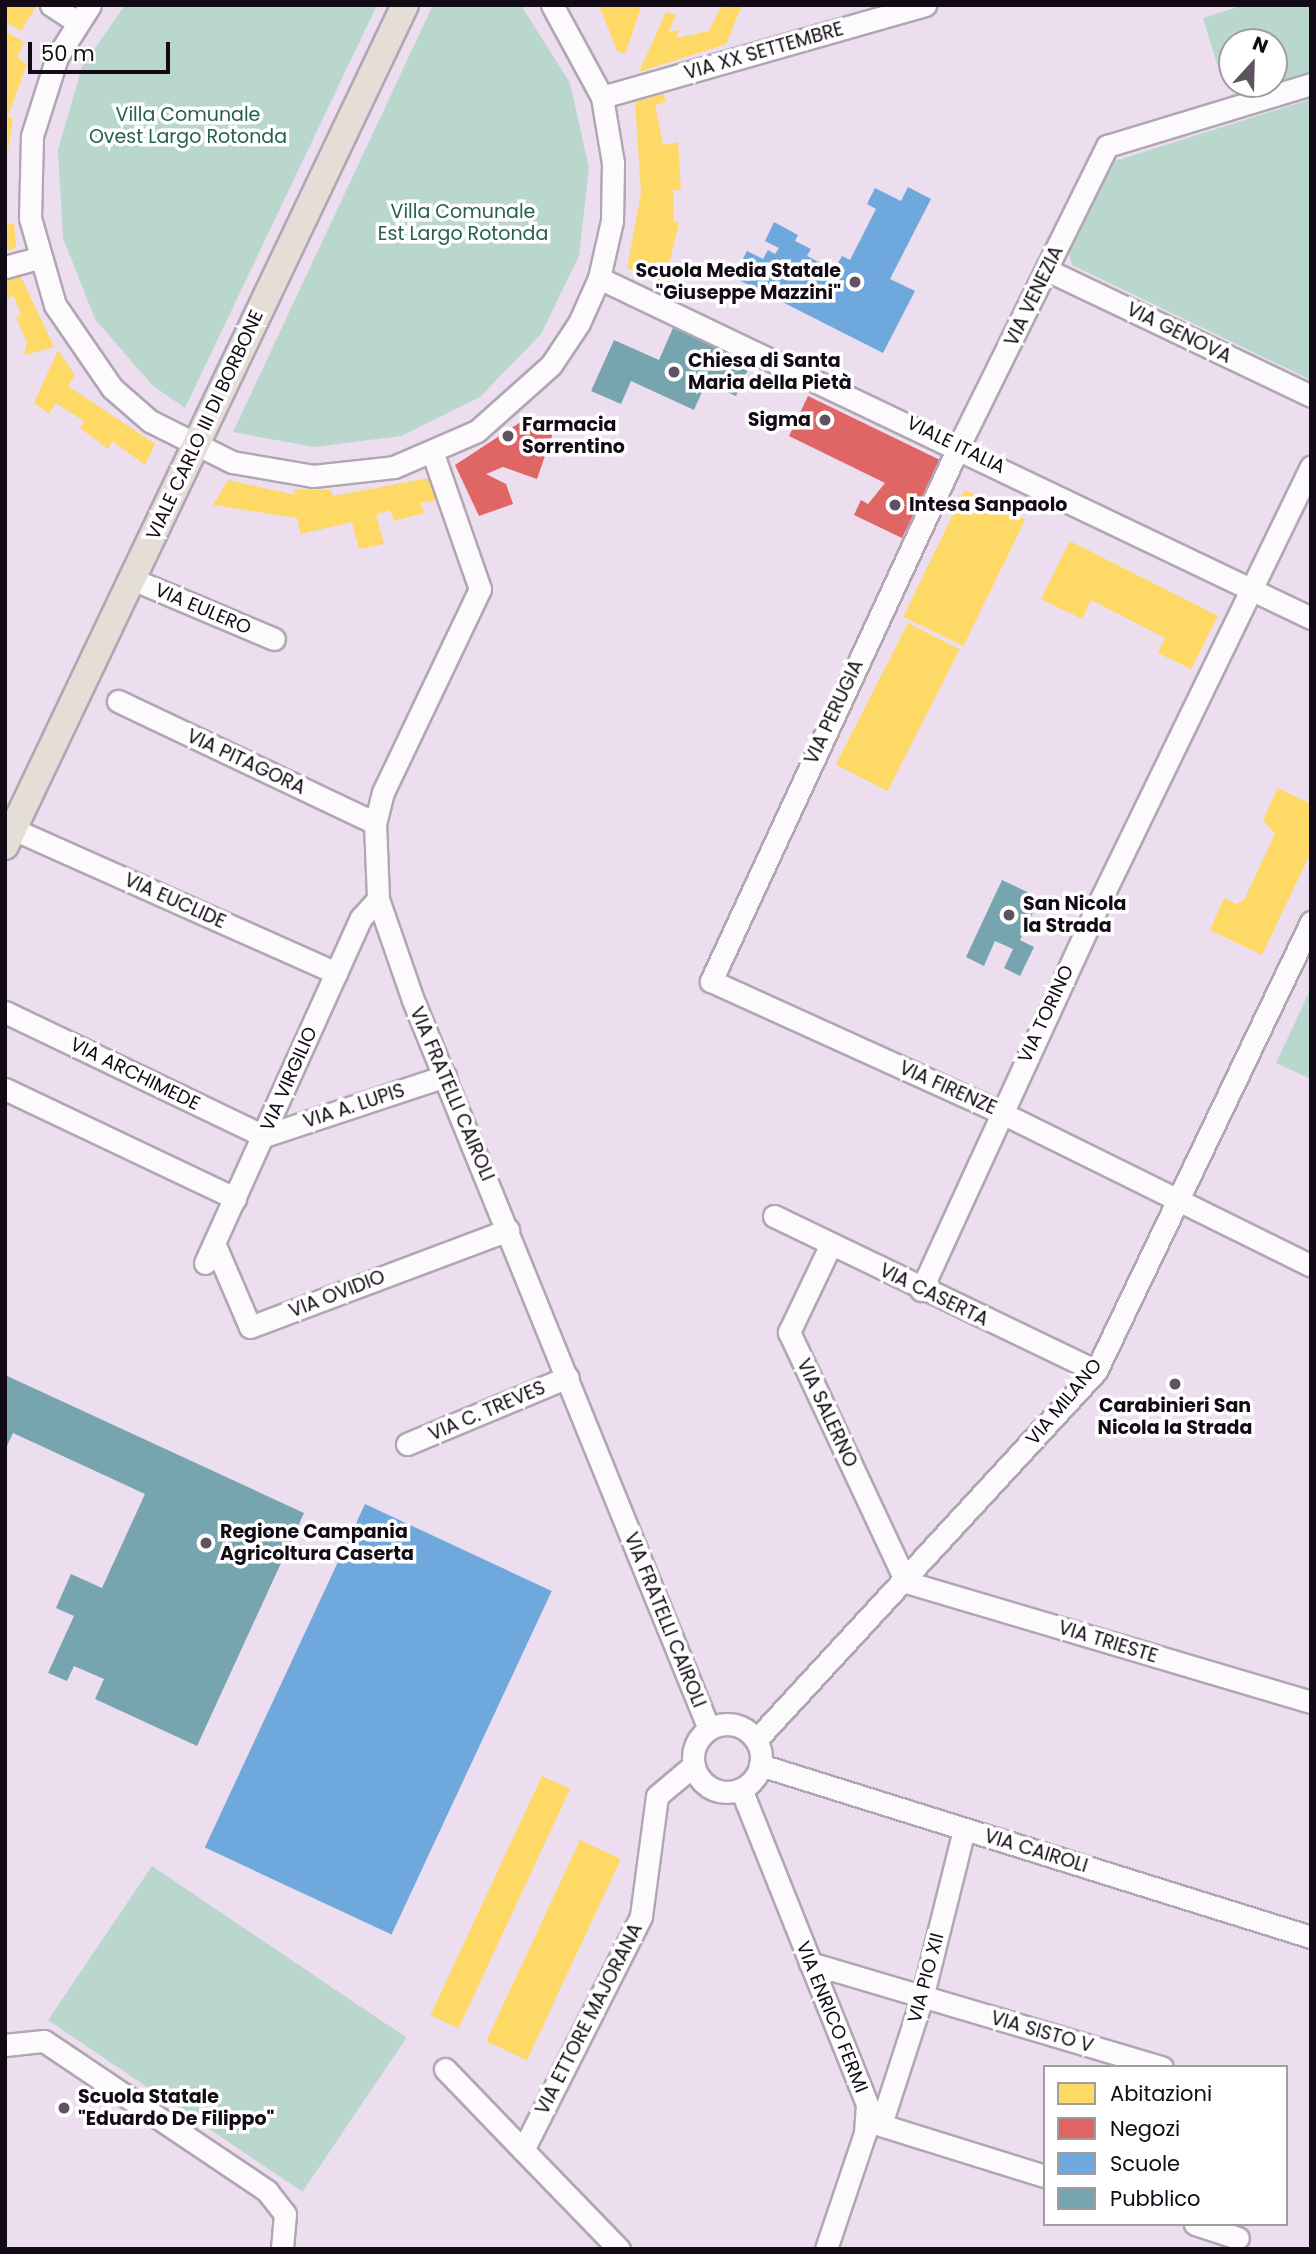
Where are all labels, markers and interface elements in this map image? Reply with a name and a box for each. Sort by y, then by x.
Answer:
street label: VIA XX SETTEMBRE [682,17,846,85]
scale bar [32,28,173,72]
north arrow [1218,28,1288,98]
text: N [1249,30,1272,60]
text: 50 m [41,39,95,68]
park label: Villa Comunale Ovest Largo Rotonda [89,104,287,148]
park label: Villa Comunale Est Largo Rotonda [378,201,548,245]
street label: VIA VENEZIA [1000,242,1068,350]
place label: Scuola Media Statale "Giuseppe Mazzini" [636,260,841,304]
marker: Scuola Media Statale "Giuseppe Mazzini" [847,274,863,290]
street label: VIA GENOVA [1123,298,1235,368]
street label: VIALE CARLO III DI BORBONE [142,307,268,543]
place label: Chiesa di Santa Maria della Pietà [688,350,852,394]
marker: Chiesa di Santa Maria della Pietà [666,364,682,380]
place label: Sigma [748,409,811,431]
street label: VIALE ITALIA [903,411,1009,479]
marker: Sigma [817,412,833,428]
place label: Farmacia Sorrentino [522,414,625,458]
marker: Farmacia Sorrentino [500,428,516,444]
place label: Intesa Sanpaolo [909,494,1067,516]
marker: Intesa Sanpaolo [887,497,903,513]
street label: VIA EULERO [151,578,255,640]
street label: VIA PERUGIA [800,656,868,768]
street label: VIA PITAGORA [183,725,309,799]
street label: VIA EUCLIDE [121,868,229,934]
place label: San Nicola la Strada [1023,893,1126,937]
marker: San Nicola la Strada [1001,907,1017,923]
street label: VIA TORINO [1013,962,1079,1066]
street label: VIA FRATELLI CAIROLI [405,1003,499,1185]
street label: VIA VIRGILIO [256,1023,322,1135]
street label: VIA ARCHIMEDE [66,1033,204,1115]
street label: VIA FIRENZE [896,1056,1000,1120]
street label: VIA A. LUPIS [300,1079,408,1133]
street label: VIA CASERTA [876,1259,992,1331]
street label: VIA OVIDIO [286,1265,388,1323]
street label: VIA MILANO [1021,1354,1107,1450]
street label: VIA SALERNO [792,1355,862,1471]
street label: VIA C. TREVES [425,1376,549,1446]
marker: Carabinieri San Nicola la Strada [1167,1376,1183,1392]
place label: Carabinieri San Nicola la Strada [1098,1395,1252,1439]
place label: Regione Campania Agricoltura Caserta [220,1521,414,1565]
street label: VIA FRATELLI CAIROLI [619,1529,711,1711]
marker: Regione Campania Agricoltura Caserta [198,1535,214,1551]
street label: VIA TRIESTE [1055,1616,1161,1668]
street label: VIA CAIROLI [982,1824,1090,1878]
street label: VIA ETTORE MAJORANA [531,1920,647,2118]
street label: VIA PIO XII [903,1931,949,2025]
street label: VIA ENRICO FERMI [791,1938,873,2096]
street label: VIA SISTO V [988,2007,1096,2057]
legend [1043,2065,1288,2226]
text: Abitazioni [1110,2079,1212,2108]
place label: Scuola Statale "Eduardo De Filippo" [78,2086,274,2130]
marker: Scuola Statale "Eduardo De Filippo" [56,2100,72,2116]
text: Negozi [1110,2114,1180,2143]
text: Scuole [1110,2149,1180,2178]
text: Pubblico [1110,2184,1201,2213]

